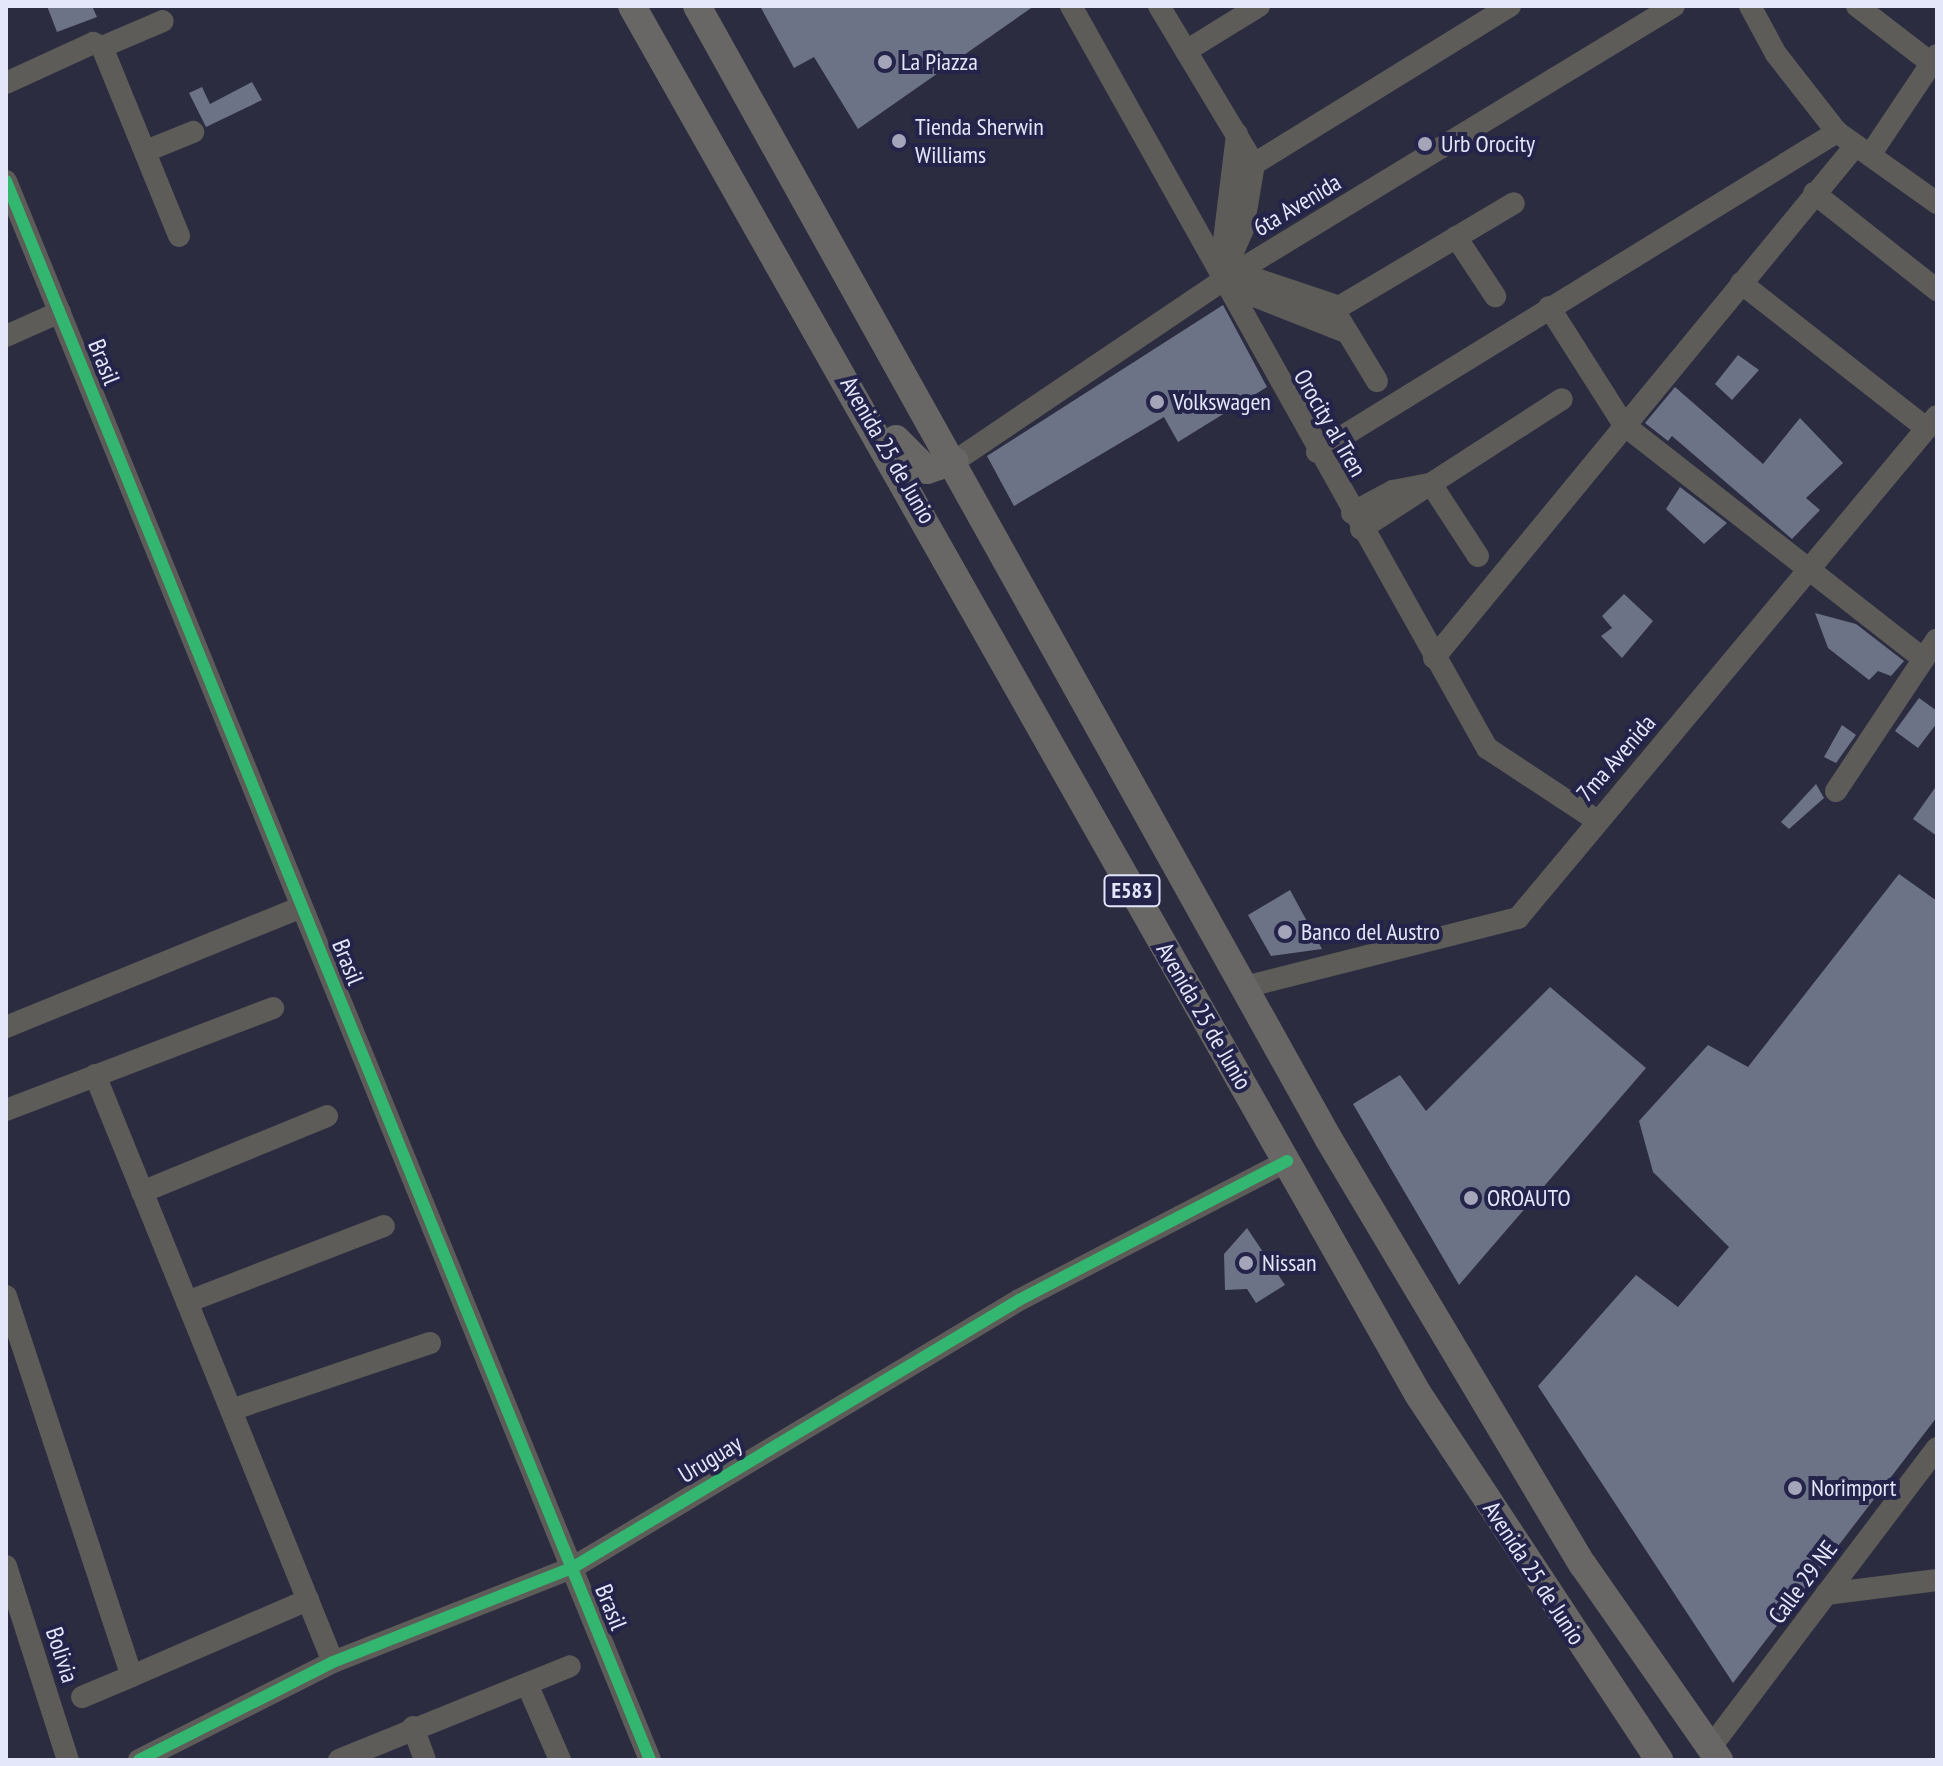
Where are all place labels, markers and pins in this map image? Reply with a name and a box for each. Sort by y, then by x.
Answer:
place label: La Piazza [901,48,978,76]
marker: La Piazza [876,53,894,71]
place label: Tienda Sherwin Williams [915,113,1044,169]
place label: Urb Orocity [1441,130,1535,158]
marker: Tienda Sherwin Williams [890,132,908,150]
marker: Urb Orocity [1416,135,1434,153]
place label: Volkswagen [1173,388,1271,416]
marker: Volkswagen [1148,393,1166,411]
place label: Banco del Austro [1301,918,1440,946]
marker: Banco del Austro [1276,923,1294,941]
place label: OROAUTO [1487,1184,1571,1212]
marker: OROAUTO [1462,1189,1480,1207]
place label: Nissan [1262,1249,1316,1277]
marker: Nissan [1237,1254,1255,1272]
place label: Norimport [1811,1474,1896,1502]
marker: Norimport [1786,1479,1804,1497]

